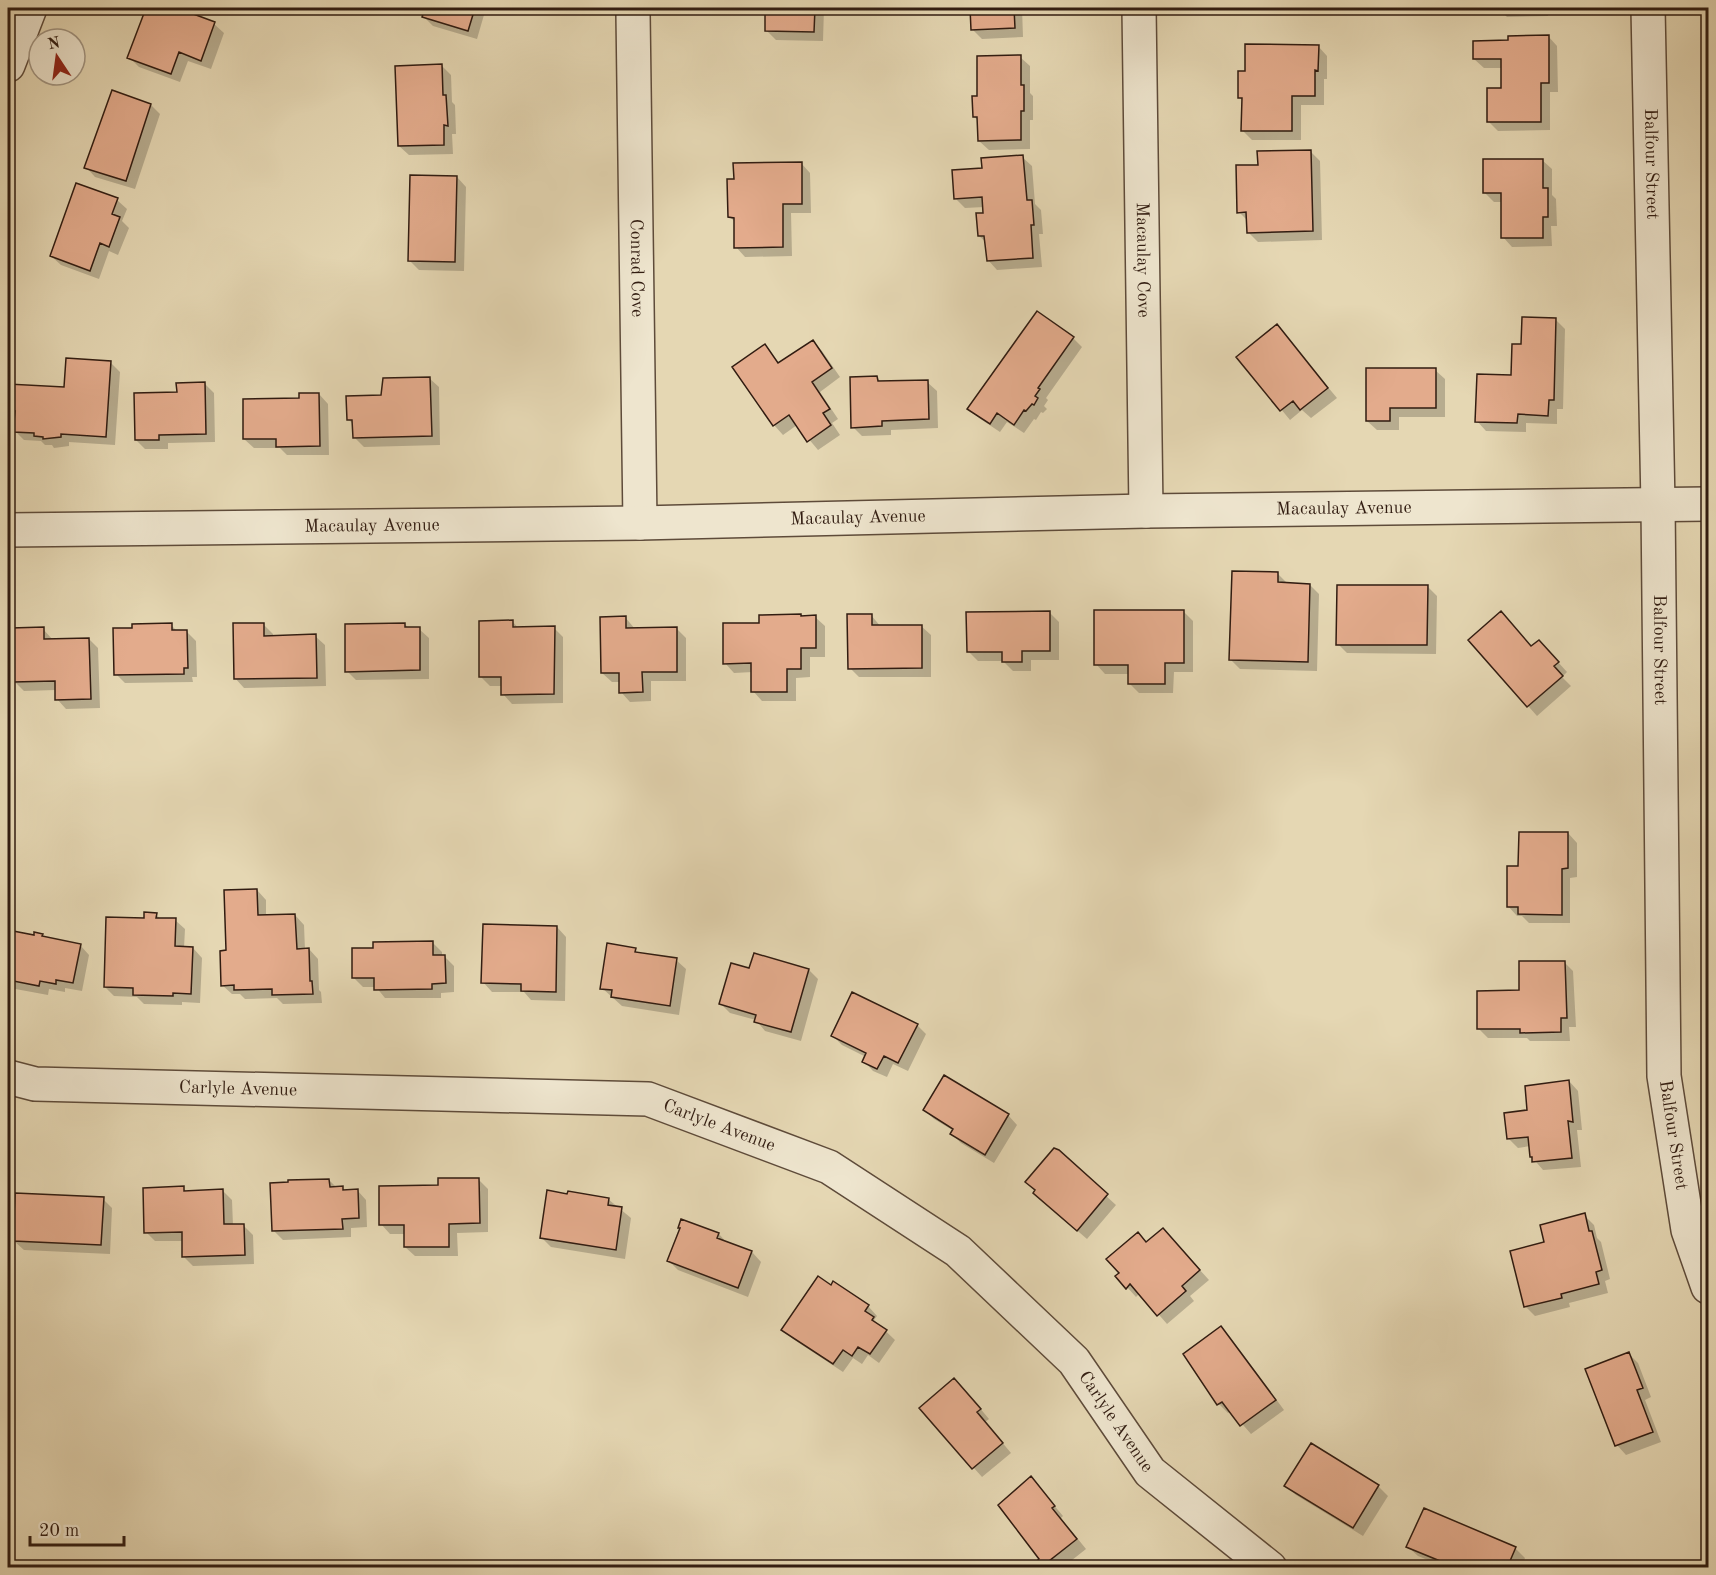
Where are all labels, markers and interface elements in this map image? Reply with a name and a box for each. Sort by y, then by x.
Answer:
north arrow [27,27,87,87]
text: N [46,35,63,54]
street label: Balfour Street [1641,108,1661,220]
street label: Macaulay Cove [1133,202,1152,318]
street label: Conrad Cove [627,219,646,317]
street label: Macaulay Avenue [1276,499,1412,518]
street label: Macaulay Avenue [790,507,926,528]
street label: Macaulay Avenue [304,516,440,536]
street label: Balfour Street [1650,594,1669,705]
street label: Carlyle Avenue [179,1079,297,1099]
street label: Balfour Street [1656,1079,1691,1191]
street label: Carlyle Avenue [661,1096,778,1155]
street label: Carlyle Avenue [1075,1368,1156,1476]
scale bar [30,1509,124,1547]
text: 20 m [39,1522,79,1540]

